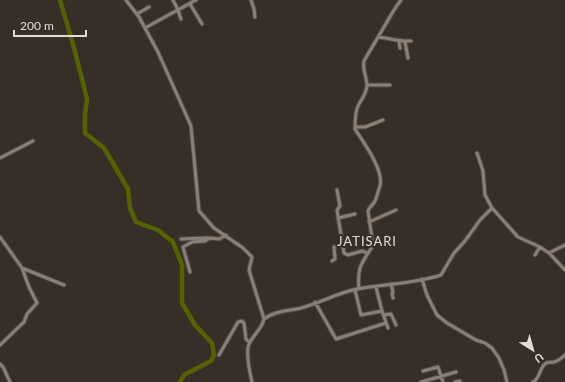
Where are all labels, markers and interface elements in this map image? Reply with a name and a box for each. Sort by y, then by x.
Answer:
scale bar [14,12,86,38]
text: 200 m [20,18,54,33]
district label: JATISARI [337,233,397,249]
north arrow [513,330,553,370]
text: U [532,351,546,366]

